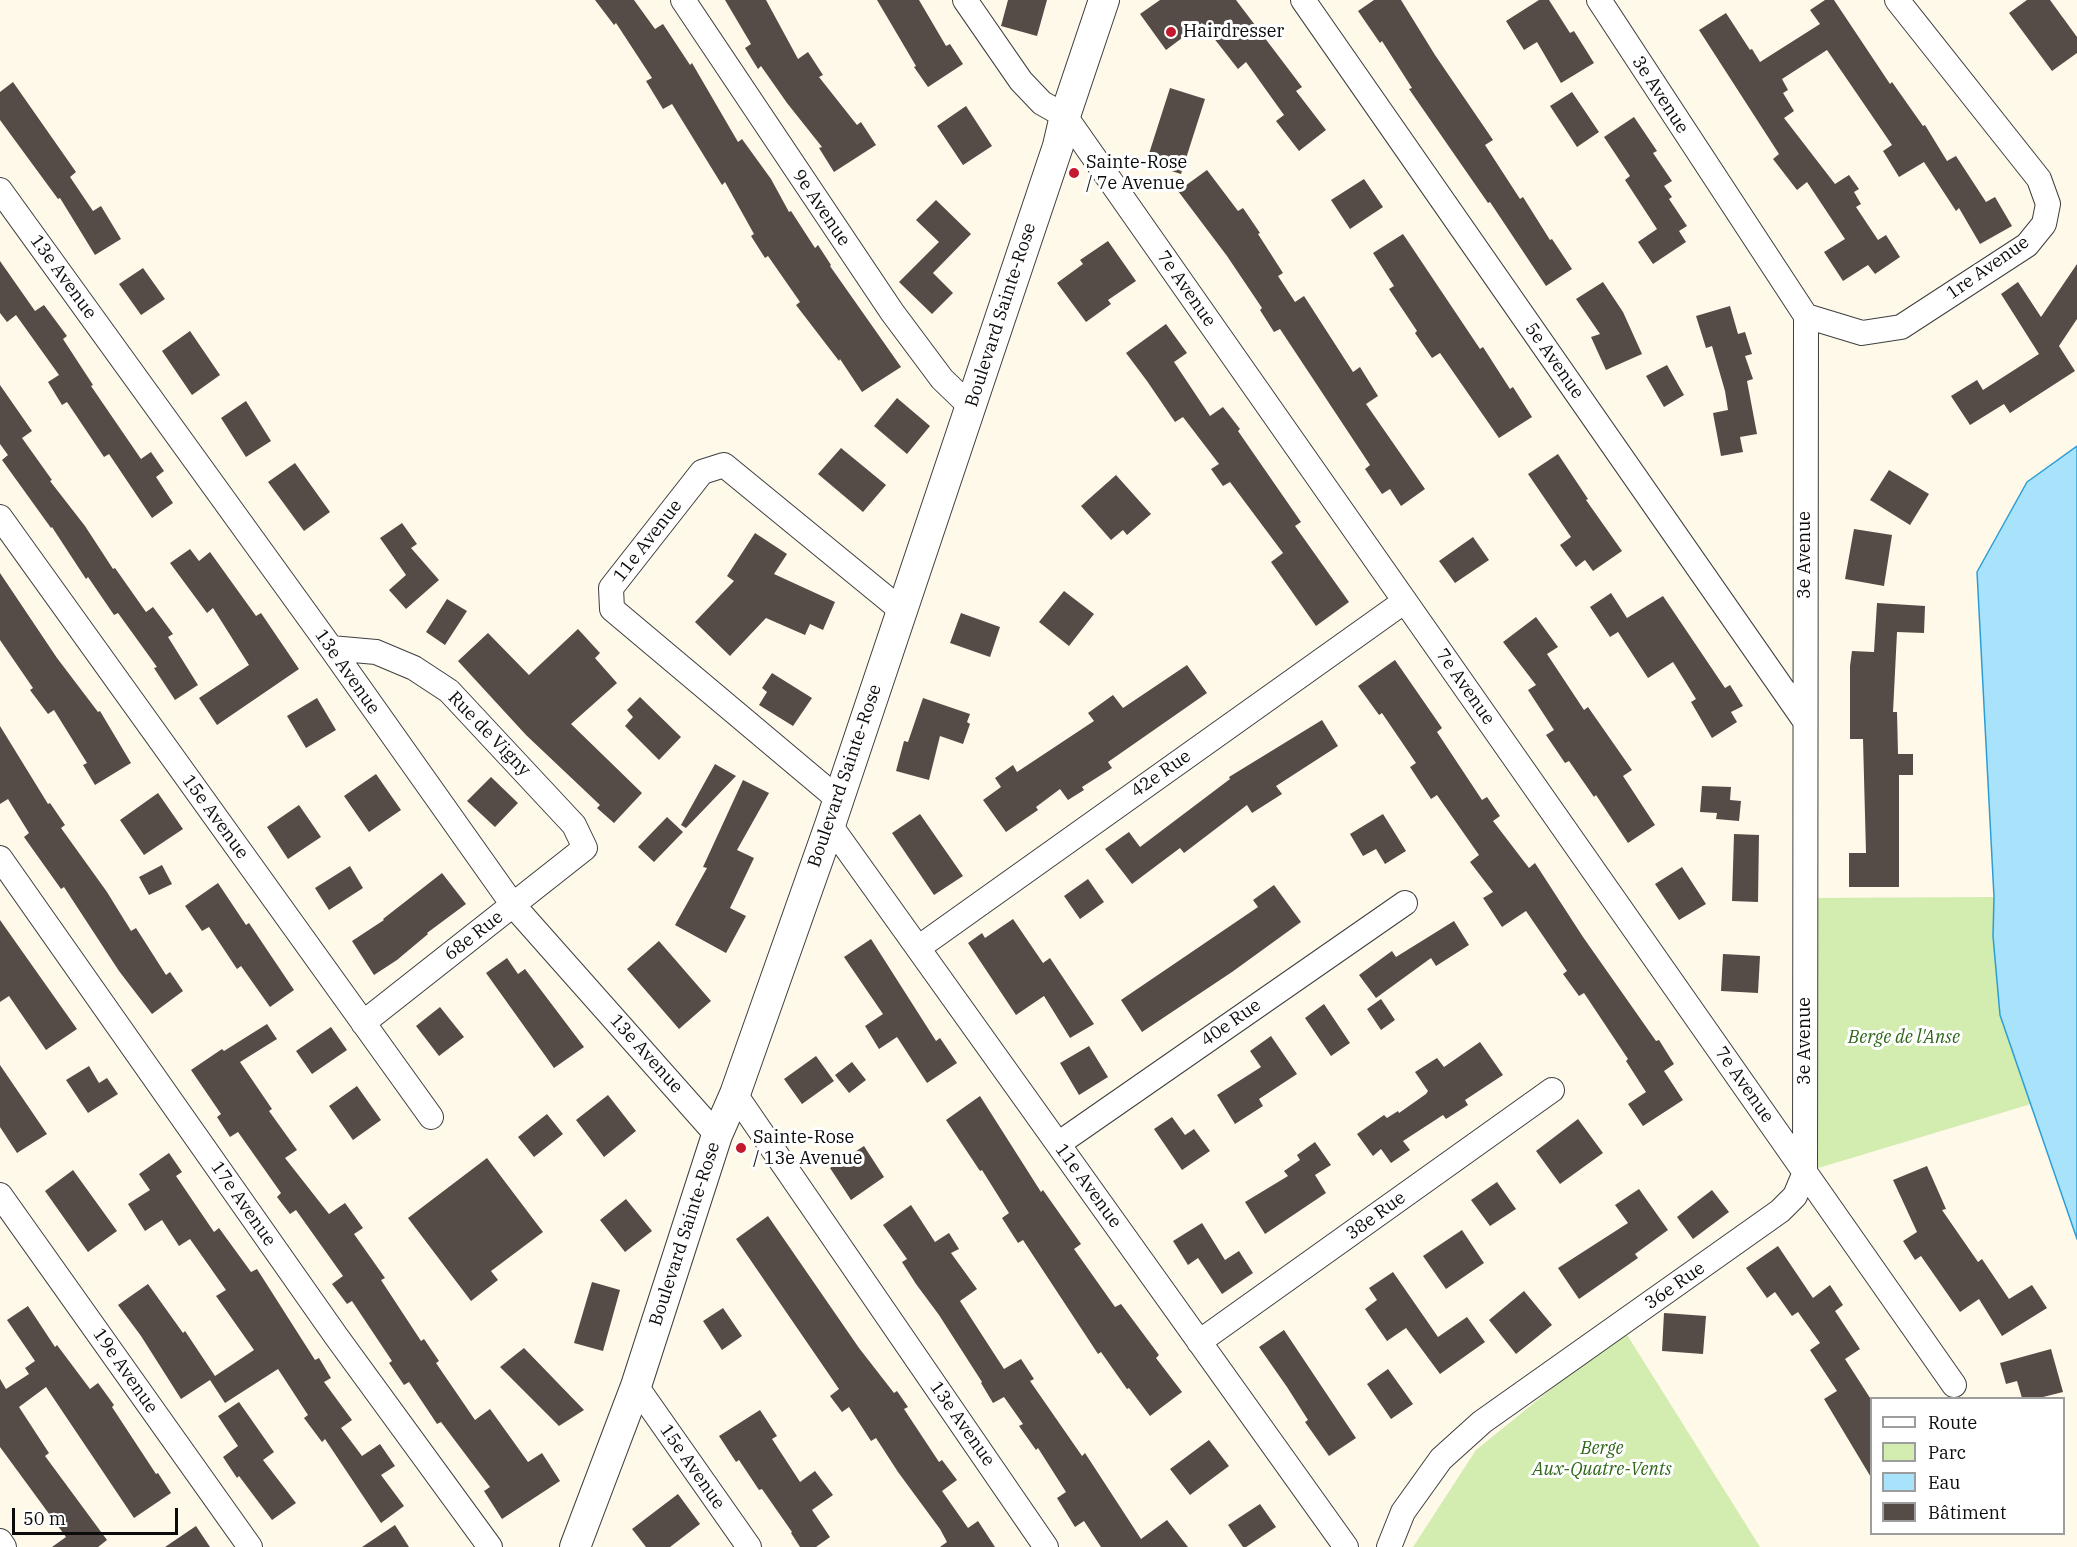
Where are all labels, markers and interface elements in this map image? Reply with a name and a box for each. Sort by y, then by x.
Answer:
place label: Hairdresser [1183,21,1284,43]
marker: Hairdresser [1164,25,1178,39]
street label: 3e Avenue [1627,52,1693,138]
place label: Sainte-Rose / 7e Avenue [1086,152,1187,195]
street label: 9e Avenue [787,166,855,250]
marker: Sainte-Rose / 7e Avenue [1067,166,1081,180]
street label: Boulevard Sainte-Rose [961,220,1041,410]
street label: 13e Avenue [25,231,101,323]
street label: 1re Avenue [1943,232,2033,304]
street label: 7e Avenue [1152,247,1220,331]
street label: 5e Avenue [1520,319,1588,403]
street label: 11e Avenue [609,495,687,587]
street label: 3e Avenue [1794,511,1816,599]
street label: 13e Avenue [310,625,384,719]
street label: 7e Avenue [1431,645,1499,729]
street label: Boulevard Sainte-Rose [804,682,886,870]
street label: Rue de Vigny [443,687,535,781]
street label: 42e Rue [1127,746,1195,802]
street label: 15e Avenue [177,771,253,863]
street label: 68e Rue [440,906,508,966]
street label: 40e Rue [1197,995,1265,1051]
street label: 3e Avenue [1794,997,1816,1085]
street label: 13e Avenue [605,1010,687,1098]
park label: Berge de l'Anse [1848,1027,1960,1049]
street label: 7e Avenue [1710,1043,1778,1127]
place label: Sainte-Rose / 13e Avenue [753,1127,862,1170]
street label: Boulevard Sainte-Rose [645,1139,725,1329]
street label: 11e Avenue [1050,1140,1126,1232]
marker: Sainte-Rose / 13e Avenue [734,1141,748,1155]
street label: 17e Avenue [206,1157,280,1251]
street label: 38e Rue [1342,1187,1410,1245]
street label: 36e Rue [1641,1258,1709,1314]
street label: 19e Avenue [88,1324,162,1418]
street label: 13e Avenue [925,1377,999,1471]
legend [1870,1397,2065,1535]
text: Route [1928,1411,1977,1434]
street label: 15e Avenue [655,1420,729,1514]
park label: Berge Aux-Quatre-Vents [1532,1438,1672,1480]
text: Parc [1928,1441,1966,1464]
text: Eau [1928,1471,1960,1494]
scale bar [15,1496,182,1534]
text: Bâtiment [1928,1501,2006,1524]
text: 50 m [23,1507,66,1530]

